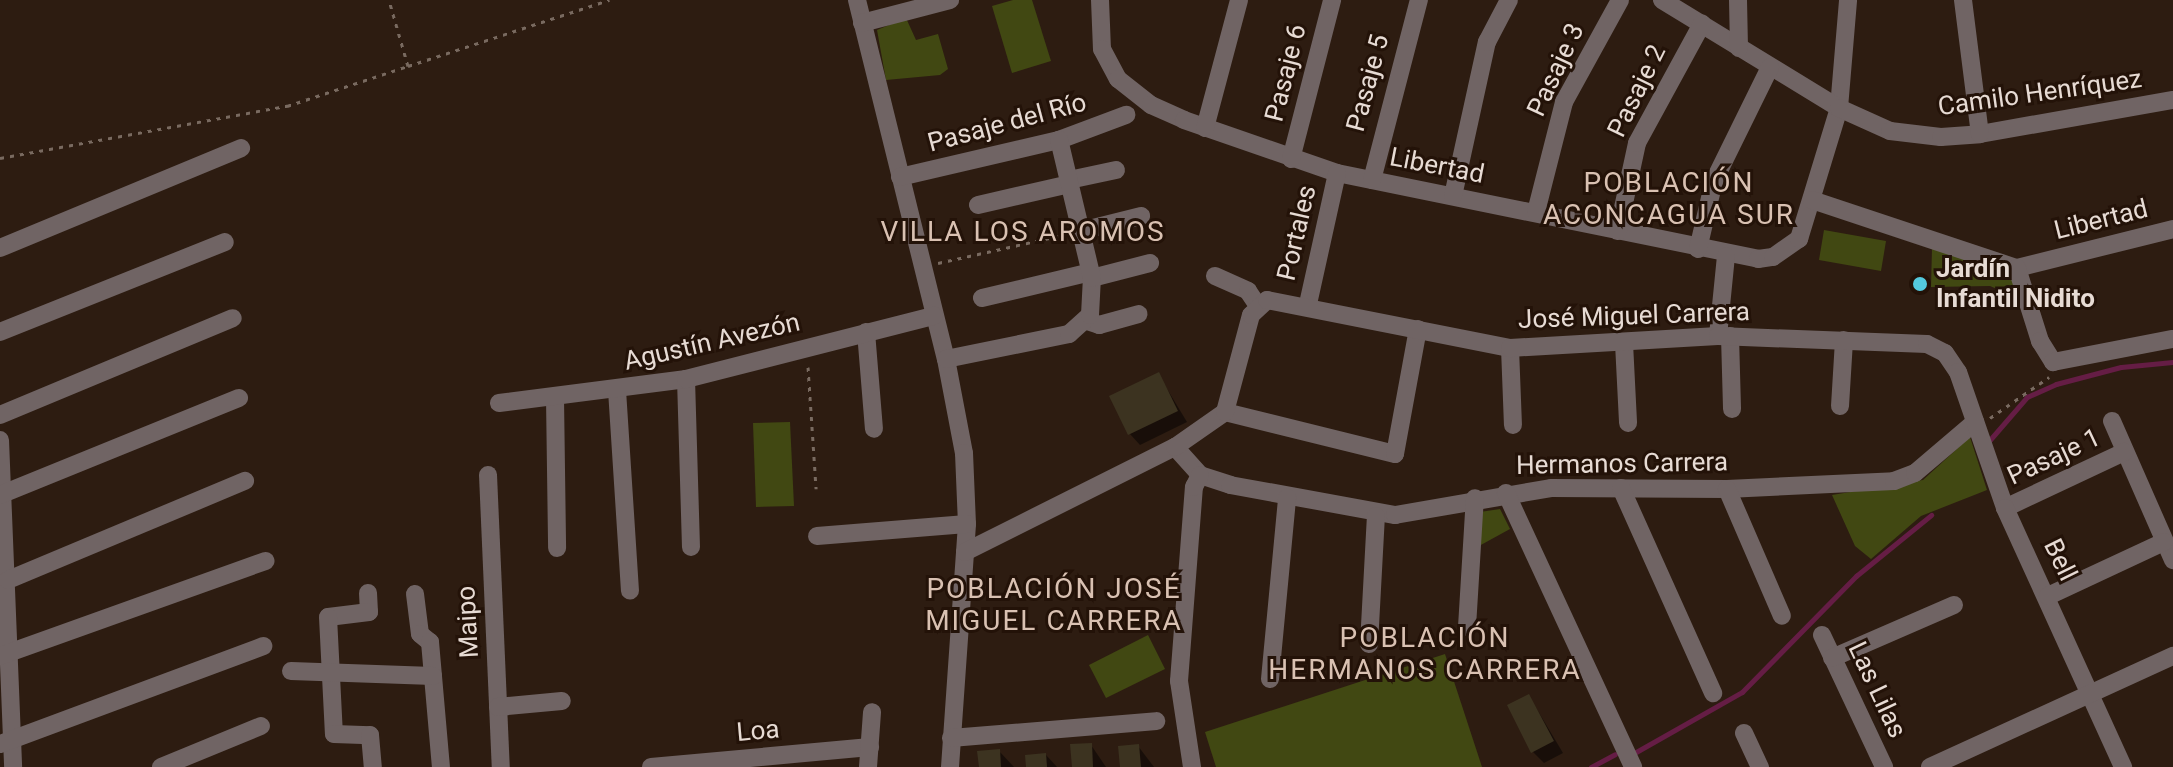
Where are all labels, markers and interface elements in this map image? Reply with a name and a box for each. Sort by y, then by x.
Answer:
street label: Pasaje 3 [1521,19,1591,121]
street label: Pasaje 6 [1259,21,1313,125]
street label: Pasaje 5 [1340,31,1396,135]
street label: Pasaje 2 [1601,40,1673,142]
street label: Camilo Henríquez [1936,63,2144,123]
street label: Pasaje del Río [924,87,1090,159]
street label: Libertad [1387,142,1487,190]
district label: POBLACIÓN ACONCAGUA SUR [1543,166,1795,232]
street label: Portales [1271,182,1323,284]
street label: Libertad [2051,193,2151,247]
district label: VILLA LOS AROMOS [880,215,1166,249]
place label: Jardín Infantil Nidito [1936,253,2095,314]
marker: Jardín Infantil Nidito [1911,275,1929,293]
street label: José Miguel Carrera [1518,296,1750,336]
street label: Agustín Avezón [621,307,803,377]
street label: Pasaje 1 [2003,422,2105,492]
street label: Hermanos Carrera [1516,447,1728,481]
street label: Bell [2037,534,2083,586]
district label: POBLACIÓN JOSÉ MIGUEL CARRERA [925,572,1183,638]
street label: Maipo [451,585,485,659]
district label: POBLACIÓN HERMANOS CARRERA [1268,621,1582,687]
street label: Las Lilas [1841,637,1913,743]
street label: Loa [735,714,781,748]

